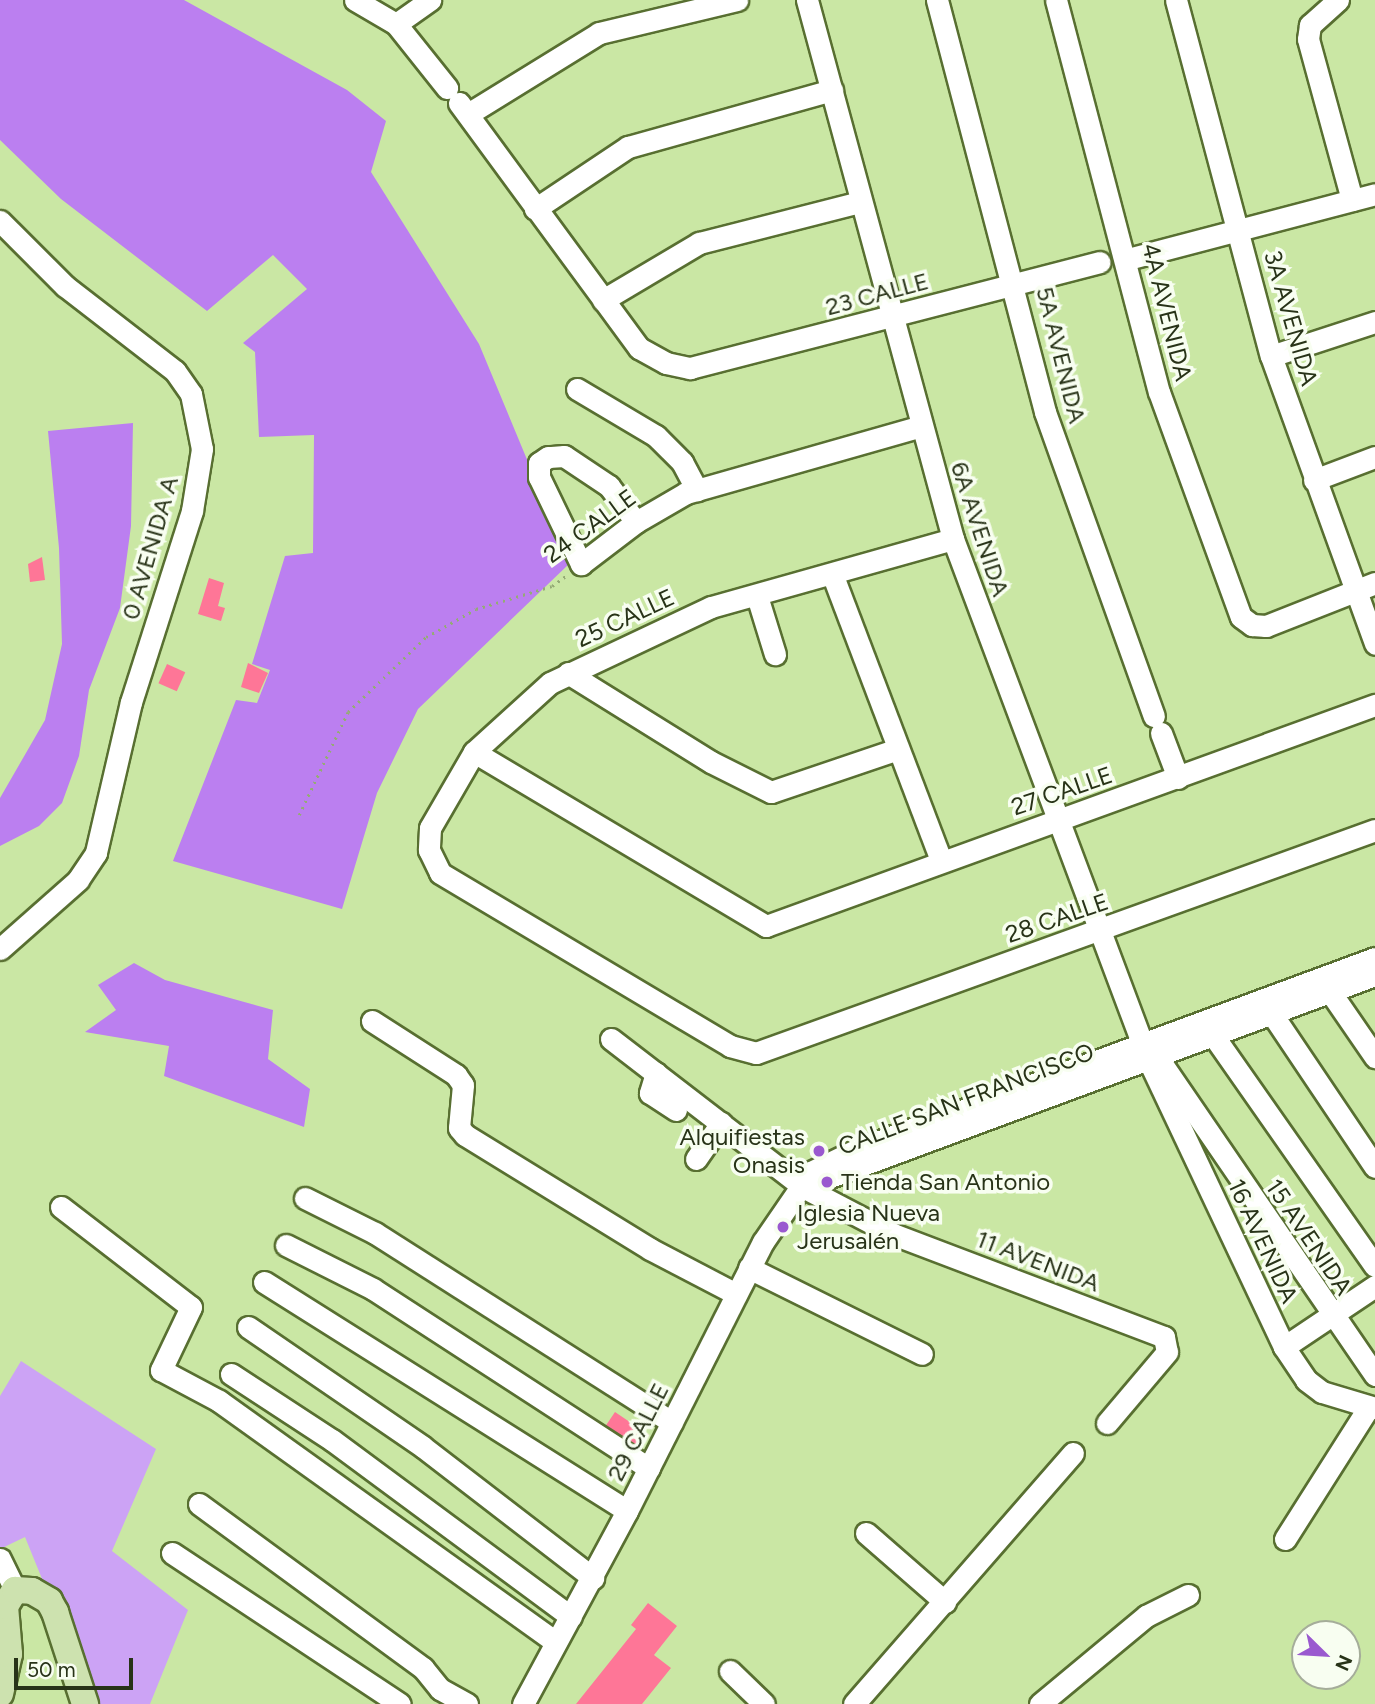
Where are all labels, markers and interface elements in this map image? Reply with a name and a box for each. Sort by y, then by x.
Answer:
street label: 4A AVENIDA [1136,240,1198,384]
street label: 3A AVENIDA [1258,247,1324,389]
street label: 23 CALLE [823,266,931,322]
street label: 5A AVENIDA [1030,284,1092,426]
street label: 6A AVENIDA [945,458,1015,600]
street label: 0 AVENIDA A [116,473,184,623]
street label: 24 CALLE [538,483,642,569]
street label: 25 CALLE [571,583,679,653]
street label: 27 CALLE [1008,760,1116,822]
street label: 28 CALLE [1002,887,1112,949]
street label: CALLE SAN FRANCISCO [834,1037,1098,1161]
place label: Alquifiestas Onasis [679,1123,805,1179]
marker: Alquifiestas Onasis [811,1143,827,1159]
place label: Tienda San Antonio [841,1168,1050,1196]
marker: Tienda San Antonio [819,1174,835,1190]
street label: 15 AVENIDA [1260,1174,1358,1300]
street label: 16 AVENIDA [1222,1175,1304,1307]
place label: Iglesia Nueva Jerusalén [797,1199,940,1255]
marker: Iglesia Nueva Jerusalén [775,1219,791,1235]
street label: 11 AVENIDA [972,1224,1104,1298]
street label: 29 CALLE [601,1378,675,1486]
north arrow [1291,1620,1361,1690]
scale bar [18,1644,136,1688]
text: N [1330,1652,1357,1674]
text: 50 m [27,1657,76,1682]

